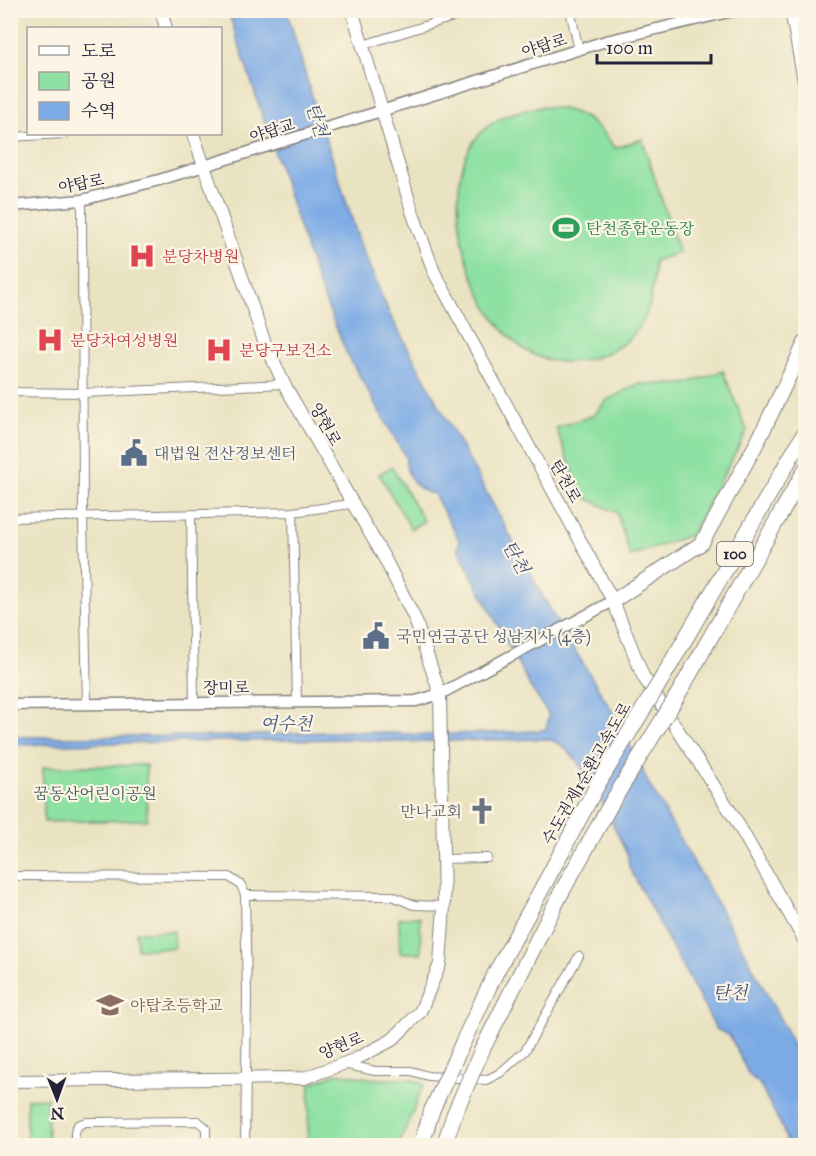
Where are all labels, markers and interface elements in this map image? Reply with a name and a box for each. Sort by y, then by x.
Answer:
legend [27,27,222,135]
scale bar [597,27,711,65]
street label: 야탑로 [519,29,570,61]
text: 100 m [606,37,653,59]
text: 도로 [81,40,116,62]
text: 공원 [81,70,116,92]
text: 수역 [81,100,116,122]
water label: 탄천 [301,100,333,141]
street label: 야탑교 [247,115,297,146]
street label: 야탑로 [57,170,106,197]
sports icon: 탄천종합운동장 [551,213,581,243]
place label: 탄천종합운동장 [586,219,695,238]
hospital icon: 분당차병원 [127,241,157,271]
place label: 분당차병원 [162,247,239,266]
hospital icon: 분당차여성병원 [35,325,65,355]
place label: 분당차여성병원 [70,331,178,350]
hospital icon: 분당구보건소 [204,335,234,365]
place label: 분당구보건소 [239,341,332,360]
street label: 양현로 [306,399,345,450]
public building icon: 대법원 전산정보센터 [119,438,149,468]
place label: 대법원 전산정보센터 [154,444,297,463]
street label: 탄천로 [546,456,585,507]
water label: 탄천 [498,536,535,579]
road number: 100 [717,542,753,566]
public building icon: 국민연금공단 성남지사 (4층) [361,621,391,651]
place label: 국민연금공단 성남지사 (4층) [396,627,591,647]
street label: 장미로 [203,678,250,697]
street label: 수도권제1순환고속도로 [538,698,635,848]
water label: 여수천 [260,713,314,735]
park label: 꿈동산어린이공원 [33,784,157,803]
church icon: 만나교회 [467,796,497,826]
place label: 만나교회 [400,802,462,821]
water label: 탄천 [713,982,749,1004]
school or university icon: 야탑초등학교 [95,990,125,1020]
place label: 야탑초등학교 [130,996,223,1015]
street label: 양현로 [316,1027,367,1063]
north arrow [27,1069,87,1129]
text: N [50,1104,64,1123]

